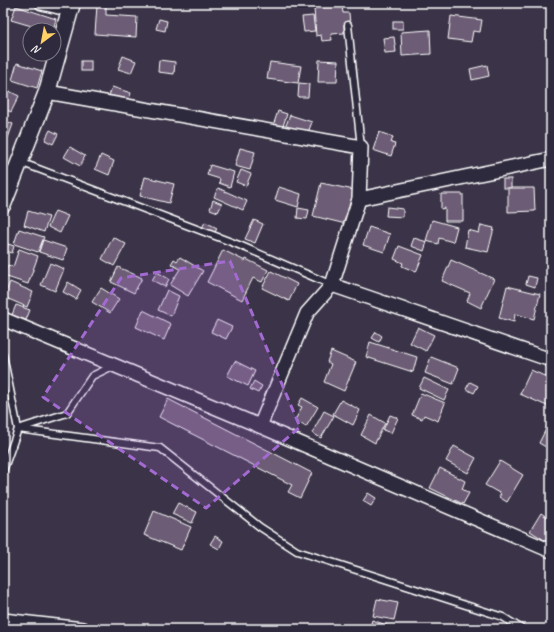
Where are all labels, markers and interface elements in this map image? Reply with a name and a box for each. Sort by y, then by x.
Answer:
north arrow [22,22,62,62]
text: N [28,42,43,58]

